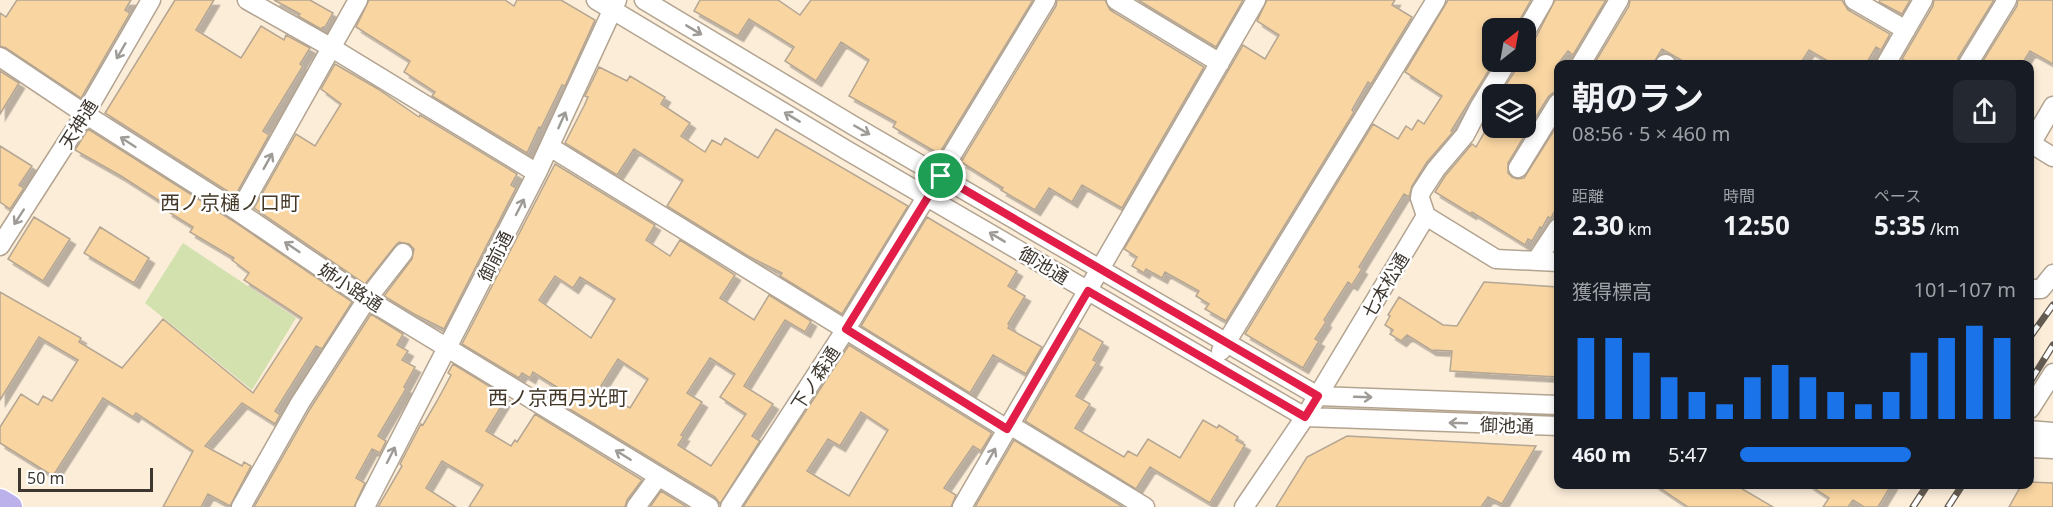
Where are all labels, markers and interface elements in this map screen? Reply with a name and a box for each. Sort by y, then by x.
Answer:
north arrow [1482,18,1536,72]
map controls [1482,18,1536,138]
one-way arrow [685,24,702,36]
one-way arrow [115,41,126,59]
text: 朝のラン [1572,75,1704,120]
button: share [1953,80,2016,143]
button: layers [1482,84,1536,138]
street label: 天神通 [54,95,102,153]
one-way arrow [557,111,568,130]
one-way arrow [784,111,801,123]
text: 08:56 · 5 × 460 m [1572,120,1730,147]
one-way arrow [853,124,870,136]
one-way arrow [120,136,137,148]
pin [915,150,966,201]
one-way arrow [263,152,274,170]
icon: arrive [924,159,957,192]
text: 距離 [1572,185,1604,207]
text: 時間 [1723,185,1755,207]
text: ペース [1874,185,1921,207]
district label: 西ノ京樋ノ口町 [160,189,300,216]
one-way arrow [515,199,526,217]
text: 2.30 [1572,207,1624,243]
text: 12:50 [1723,207,1790,243]
text: 5:35 [1874,207,1926,243]
one-way arrow [13,208,25,224]
text: km [1624,218,1652,240]
text: /km [1926,218,1960,240]
street label: 御前通 [472,226,518,286]
one-way arrow [989,230,1006,242]
one-way arrow [284,241,301,254]
street label: 御池通 [1015,241,1073,289]
street label: 七本松通 [1356,248,1414,322]
street label: 姉小路通 [314,257,388,317]
text: 101–107 m [1913,276,2016,303]
text: 獲得標高 [1572,278,1652,305]
street label: 下ノ森通 [785,341,845,415]
district label: 西ノ京西月光町 [488,384,628,411]
one-way arrow [1352,392,1372,403]
street label: 御池通 [1480,412,1534,438]
one-way arrow [1449,417,1469,428]
text: 460 m [1572,441,1631,468]
text: 5:47 [1668,441,1708,468]
one-way arrow [386,446,398,464]
one-way arrow [615,448,632,460]
one-way arrow [986,448,998,465]
scale bar [18,465,153,492]
text: 50 m [27,467,64,489]

